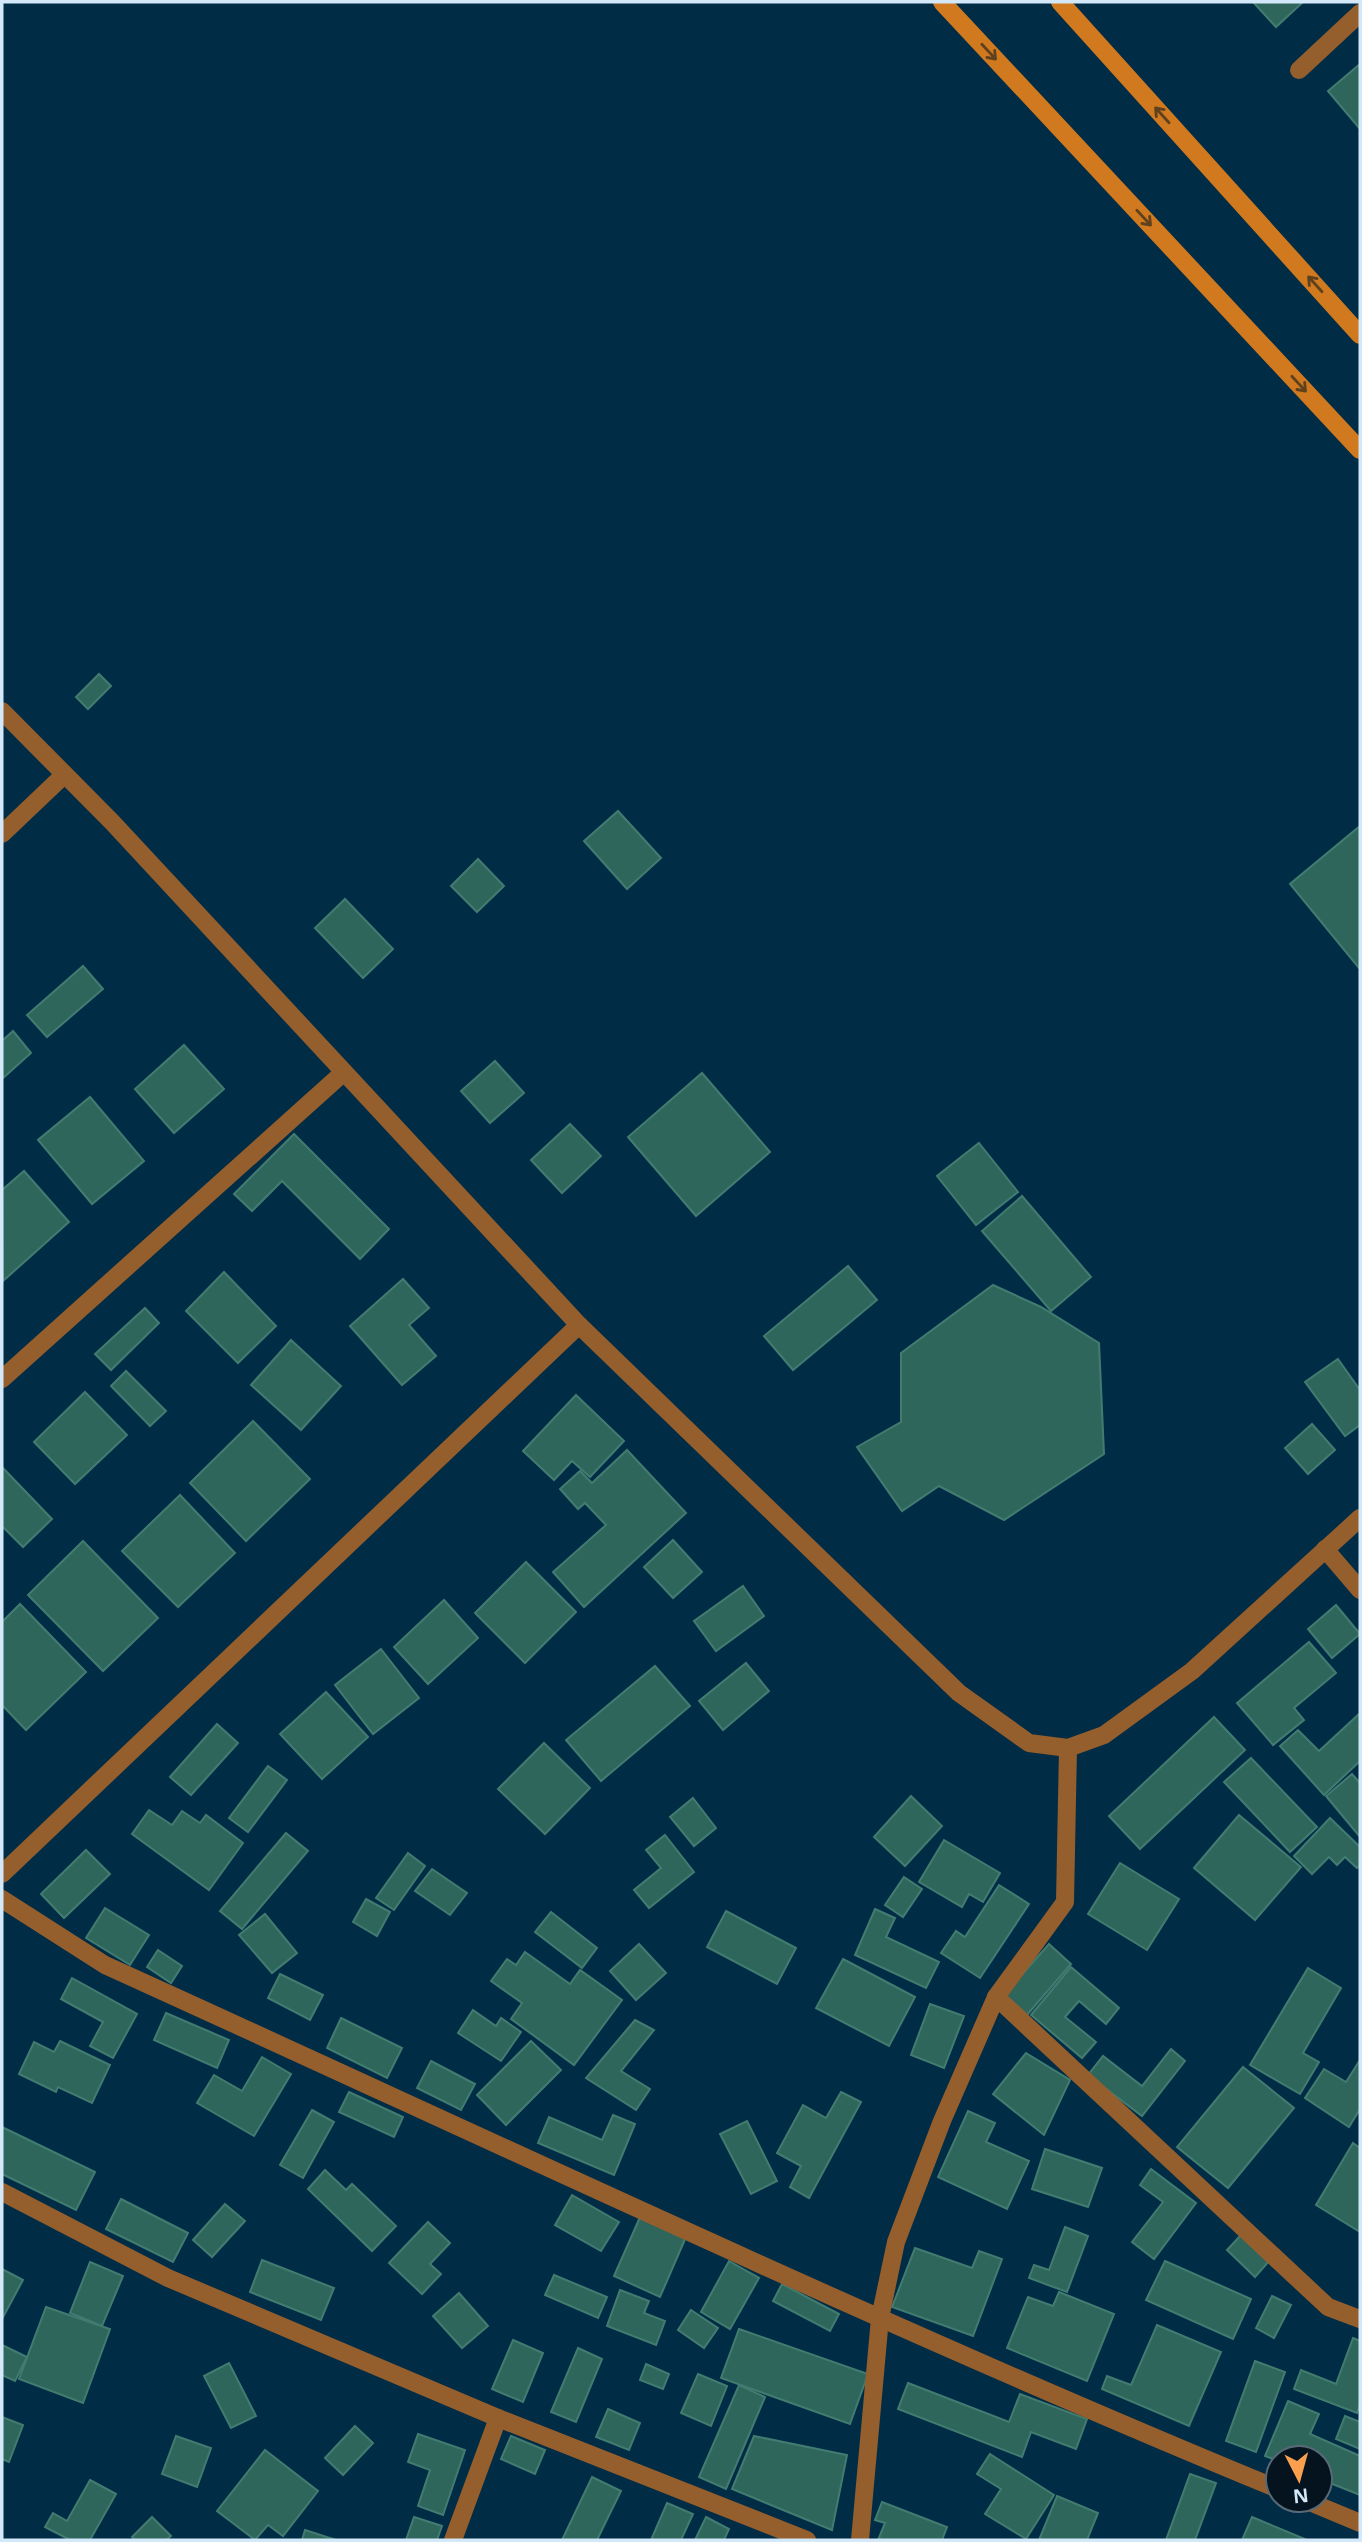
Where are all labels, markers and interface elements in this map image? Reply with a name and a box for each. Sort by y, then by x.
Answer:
one-way arrow [980,43,997,60]
one-way arrow [1154,106,1170,124]
one-way arrow [1136,209,1152,227]
one-way arrow [1306,276,1323,293]
one-way arrow [1291,375,1308,392]
north arrow [1264,2444,1334,2514]
text: N [1292,2482,1310,2510]

